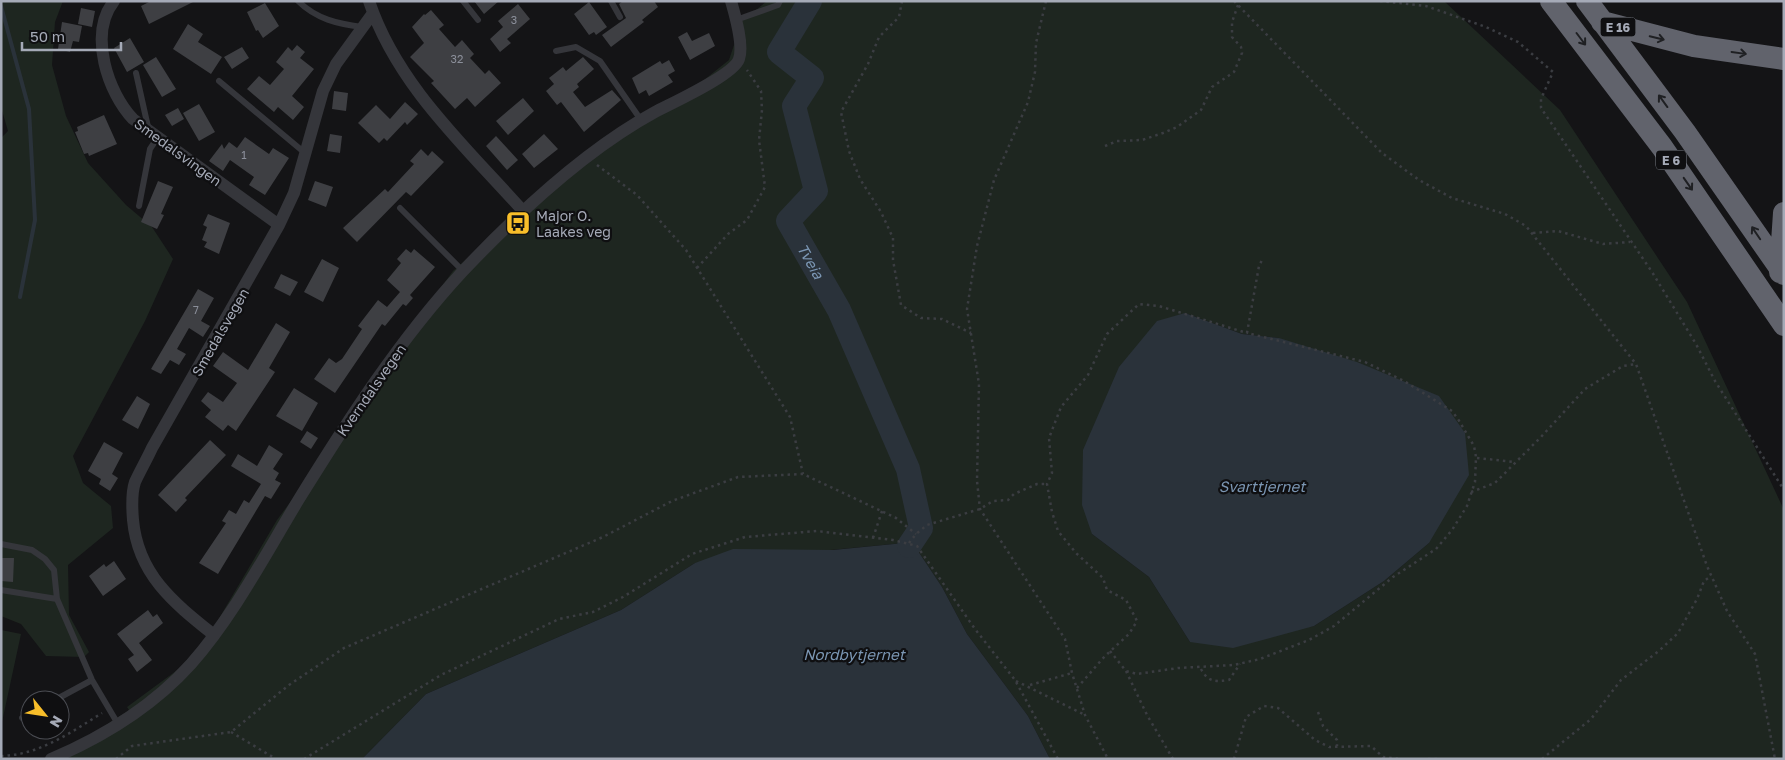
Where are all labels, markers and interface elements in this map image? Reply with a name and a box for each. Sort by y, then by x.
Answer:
house number: 3 [511,13,517,26]
road number: E 16 [1600,18,1636,36]
scale bar [22,20,121,52]
text: 50 m [30,27,65,45]
one-way arrow [1576,32,1587,45]
one-way arrow [1649,33,1665,43]
one-way arrow [1730,49,1746,59]
house number: 32 [451,52,463,65]
one-way arrow [1657,95,1668,108]
street label: Smedalsvingen [131,115,225,189]
house number: 1 [241,148,247,161]
road number: E 6 [1656,150,1686,170]
one-way arrow [1683,177,1693,191]
place label: Major O. Laakes veg [536,207,611,240]
bus stop icon: Major O. Laakes veg [505,210,531,236]
one-way arrow [1751,227,1761,241]
water label: Tveia [794,240,828,282]
street label: Smedalsvegen [188,285,252,379]
house number: 7 [193,303,199,316]
street label: Kverndalsvegen [333,341,409,439]
water label: Svarttjernet [1219,477,1307,496]
water label: Nordbytjernet [803,645,907,664]
north arrow [20,690,70,740]
text: N [47,713,67,731]

